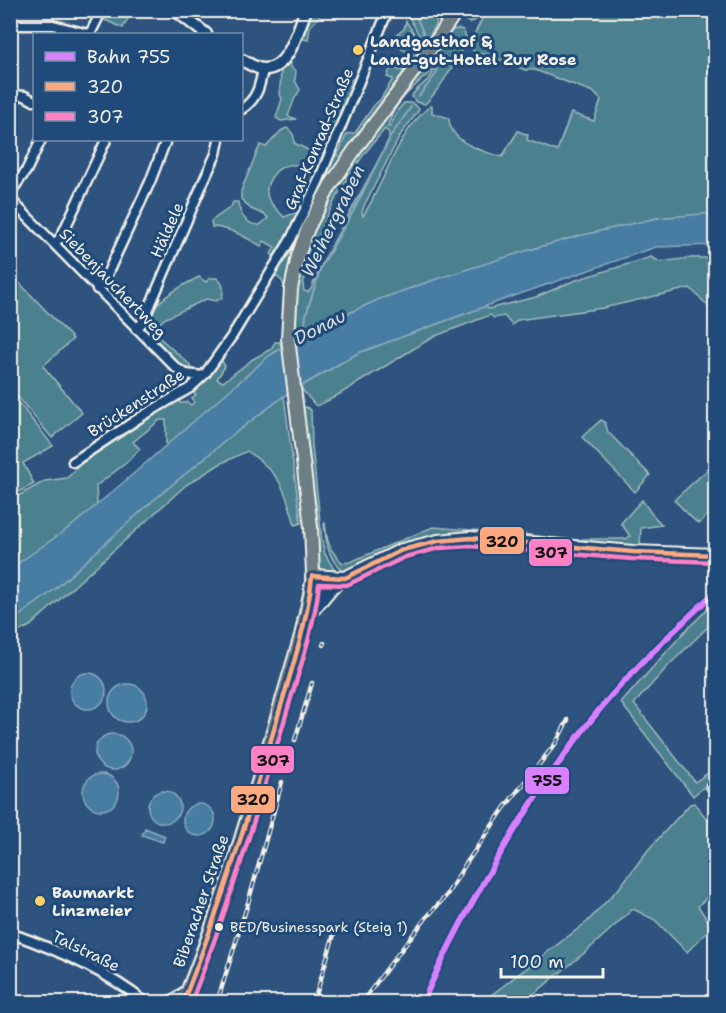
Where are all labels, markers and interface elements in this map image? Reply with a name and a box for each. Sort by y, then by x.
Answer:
place label: Landgasthof & Land-gut-Hotel Zur Rose [370,31,577,70]
legend [33,33,243,141]
marker: Landgasthof & Land-gut-Hotel Zur Rose [351,43,365,57]
text: Bahn 755 [87,45,170,69]
street label: Graf-Konrad-Straße [280,65,358,213]
text: 320 [87,75,123,99]
text: 307 [87,105,124,129]
water label: Weihergraben [295,161,371,281]
street label: Häldele [145,199,189,261]
street label: Siebenjauchertweg [55,223,171,343]
water label: Donau [290,304,350,350]
street label: Brückenstraße [84,364,188,442]
line badge: 320 [479,526,525,555]
text: 320 [486,531,518,552]
line badge: 307 [528,538,573,567]
text: 307 [534,542,568,563]
line badge: 307 [250,745,295,774]
text: 307 [256,750,290,771]
line badge: 755 [524,766,570,795]
text: 755 [532,770,562,791]
line badge: 320 [230,785,276,814]
text: 320 [237,789,269,810]
street label: Biberacher Straße [168,832,234,970]
place label: Baumarkt Linzmeier [52,882,134,921]
marker: Baumarkt Linzmeier [33,894,47,908]
place label: BED/Businesspark (Steig 1) [230,918,408,936]
marker: BED/Businesspark (Steig 1) [213,921,225,933]
street label: Talstraße [49,926,123,976]
scale bar [501,941,603,979]
text: 100 m [510,950,564,974]

